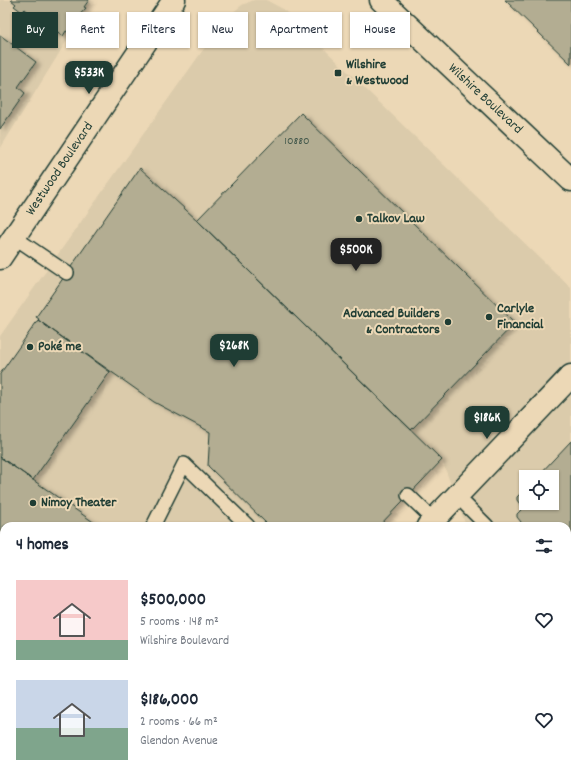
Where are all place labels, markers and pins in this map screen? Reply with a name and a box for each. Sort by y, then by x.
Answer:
place label: Wilshire & Westwood [346,55,409,91]
pin: $533K [61,61,117,95]
marker: Wilshire & Westwood [333,68,343,78]
place label: Talkov Law [367,209,425,229]
marker: Talkov Law [354,214,364,224]
pin: $500K [328,238,384,272]
place label: Carlyle Financial [497,299,544,335]
place label: Advanced Builders & Contractors [343,304,440,340]
marker: Carlyle Financial [484,312,494,322]
marker: Advanced Builders & Contractors [443,317,453,327]
pin: $268K [206,334,262,368]
place label: Poké me [38,337,81,357]
marker: Poké me [25,342,35,352]
pin: $186K [459,406,515,440]
place label: Nimoy Theater [41,493,117,513]
marker: Nimoy Theater [28,498,38,508]

